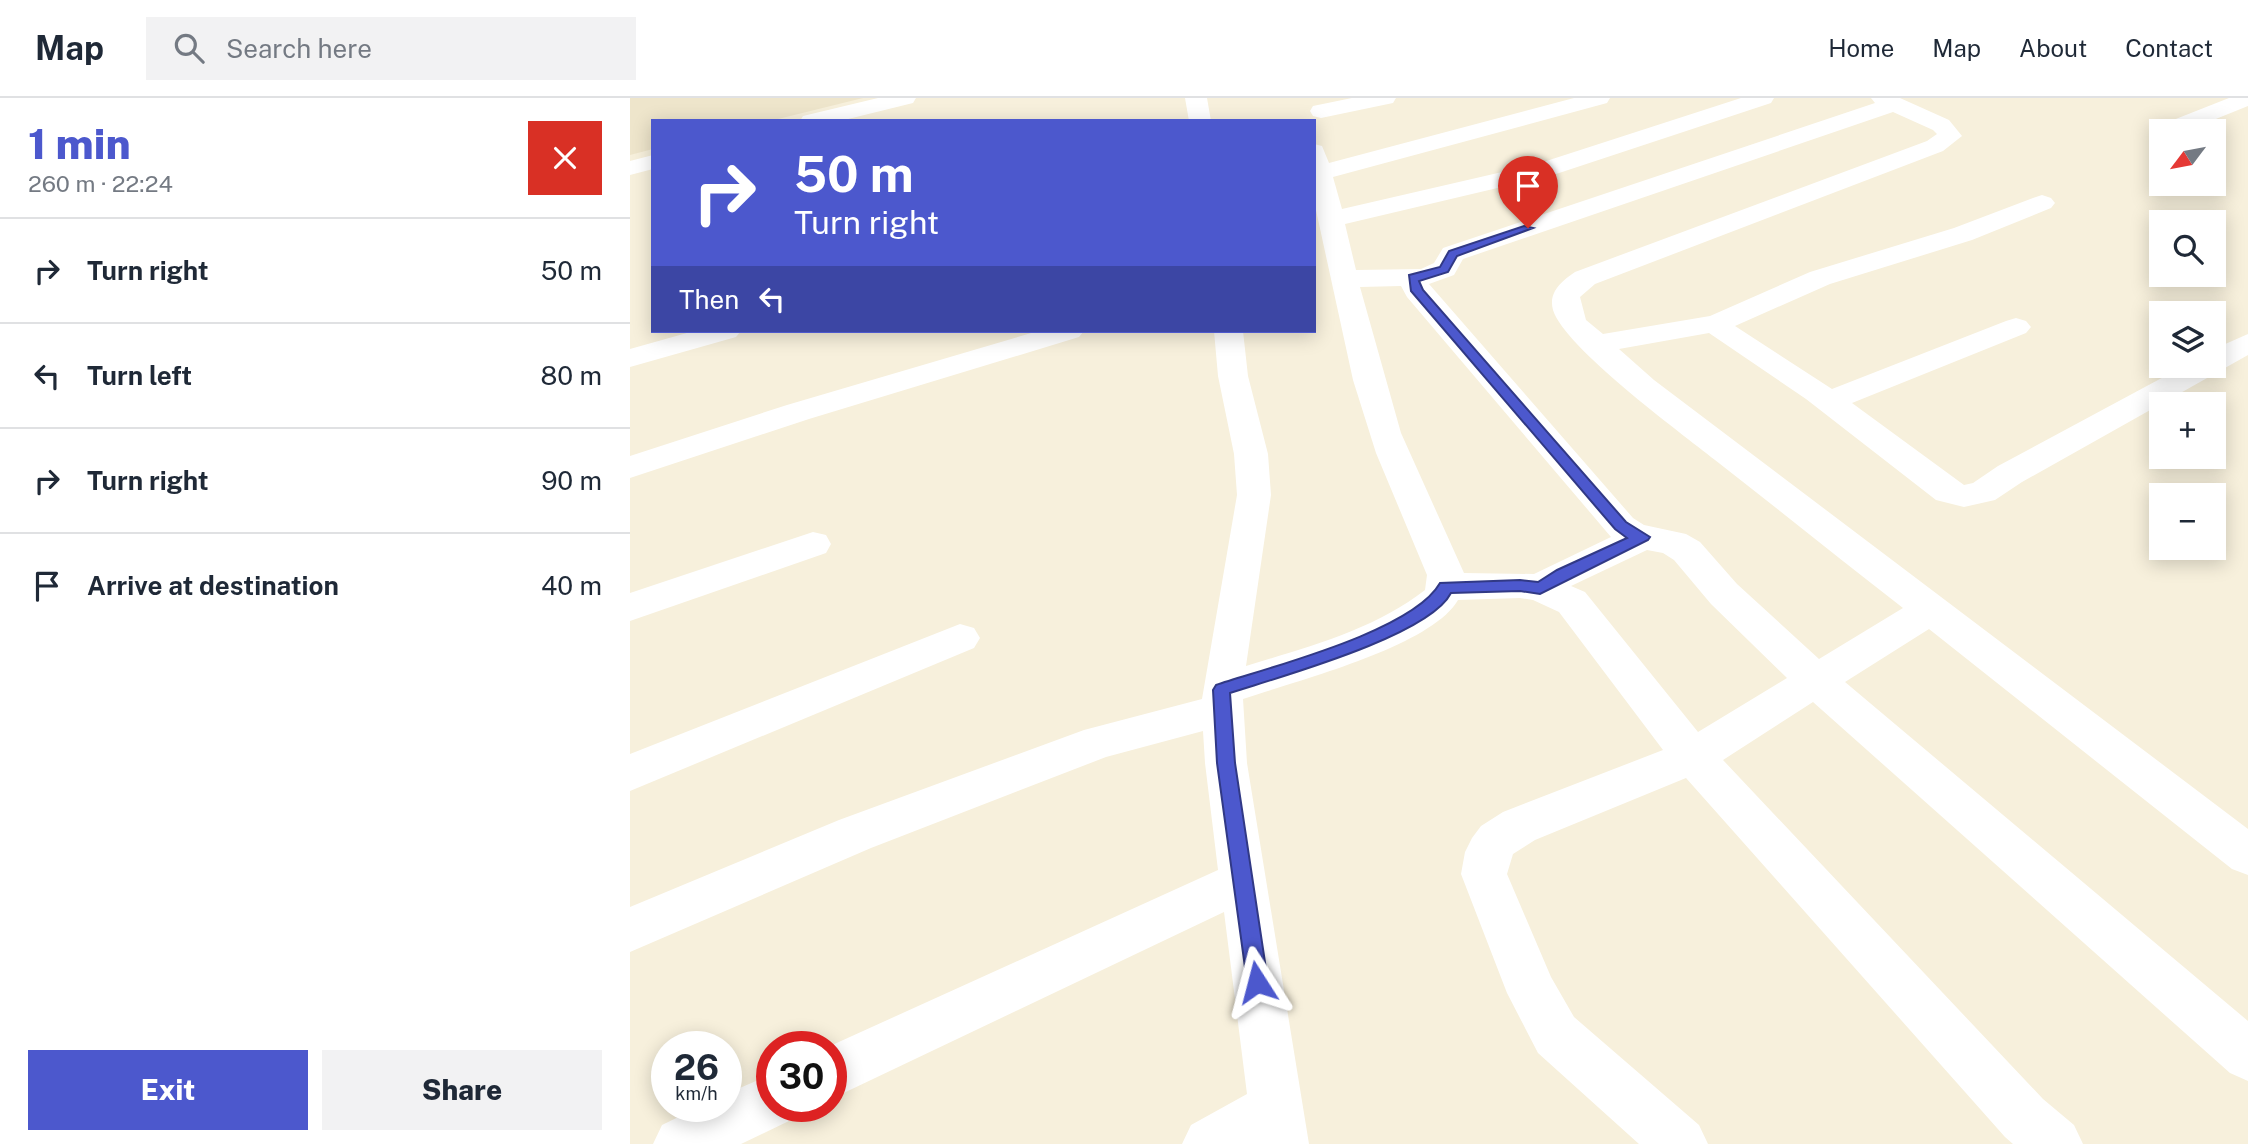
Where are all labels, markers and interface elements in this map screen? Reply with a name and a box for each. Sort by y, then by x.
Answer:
search box [146,17,636,80]
text: Map [35,29,104,67]
icon: search [170,29,208,67]
text: Search here [226,33,372,64]
text: Home [1828,34,1894,62]
text: Map [1932,34,1981,62]
text: About [2019,34,2087,62]
text: Contact [2125,34,2213,62]
text: 1 min [28,119,131,168]
north arrow [2149,119,2226,196]
map controls [2149,119,2226,560]
button: close [528,121,602,195]
text: 50 m [794,145,914,203]
icon: right [679,147,770,238]
pin [1498,156,1558,228]
icon: arrive [1509,167,1547,205]
text: 260 m · 22:24 [28,170,173,197]
text: Turn right [794,204,939,241]
button: search [2149,210,2226,287]
icon: right [28,252,66,290]
text: Turn right [87,255,209,286]
text: 50 m [541,255,602,286]
icon: left [753,280,791,318]
text: Then [679,284,739,315]
button: layers [2149,301,2226,378]
icon: left [28,357,66,395]
text: Turn left [87,360,192,391]
text: 80 m [541,360,602,391]
button: + [2149,392,2226,469]
icon: right [28,462,66,500]
text: Turn right [87,465,209,496]
text: 90 m [541,465,602,496]
button: − [2149,483,2226,560]
icon: arrive [28,567,66,605]
text: Arrive at destination [87,570,339,601]
text: 40 m [541,570,602,601]
position arrow [1220,945,1294,1019]
speed limit sign: 30 [756,1031,847,1122]
text: 26 [674,1047,719,1088]
button: Exit [28,1050,308,1130]
button: Share [322,1050,602,1130]
text: km/h [675,1083,718,1104]

